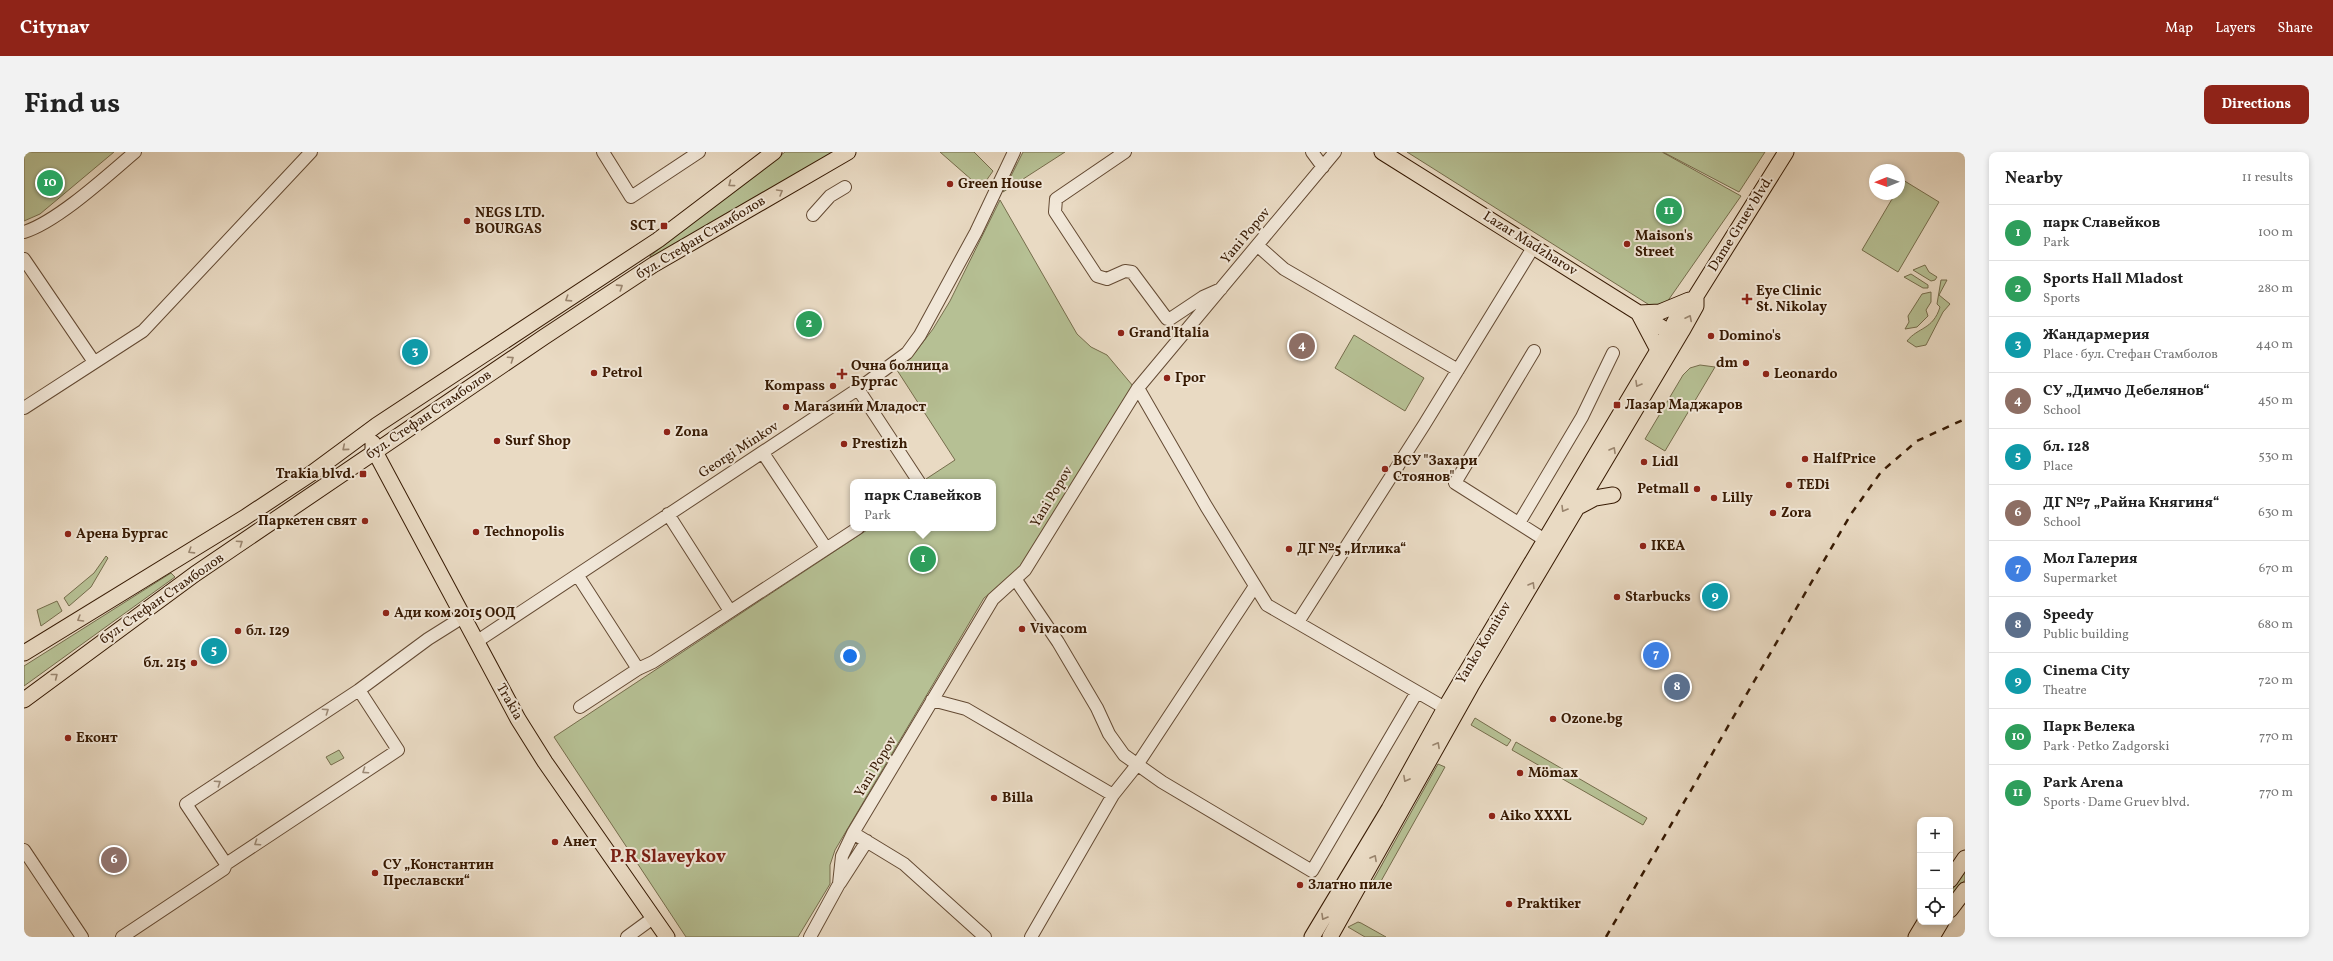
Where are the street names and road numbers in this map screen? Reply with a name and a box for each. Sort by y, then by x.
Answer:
street label: Dame Gruev blvd. [1704,173,1778,275]
street label: бул. Стефан Стамболов [633,192,769,284]
street label: Yani Popov [1217,203,1276,268]
street label: Lazar Madzharov [1479,207,1581,281]
street label: бул. Стефан Стамболов [362,366,496,464]
street label: Georgi Minkov [695,417,783,483]
street label: Yani Popov [1026,462,1078,531]
street label: бул. Стефан Стамболов [96,549,228,649]
street label: Yanko Komitov [1452,598,1516,688]
street label: Trakia [491,680,527,724]
street label: Yani Popov [850,732,902,801]

